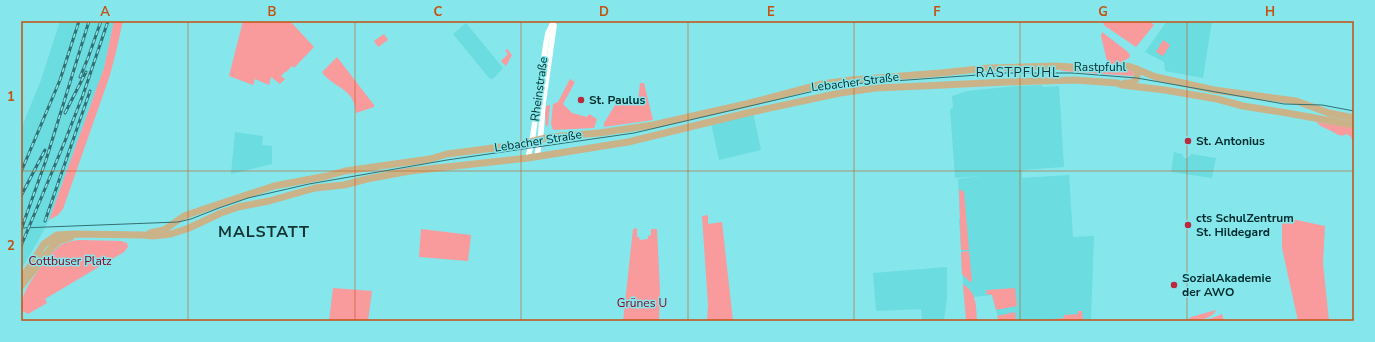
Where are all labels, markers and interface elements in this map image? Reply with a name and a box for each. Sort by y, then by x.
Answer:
text: A [100,3,110,21]
text: B [268,3,277,21]
text: C [434,3,443,21]
text: D [599,3,609,21]
text: E [767,3,775,21]
text: F [933,3,941,21]
text: G [1098,3,1108,21]
text: H [1265,3,1275,21]
street label: Rheinstraße [527,56,551,122]
street label: Rastpfuhl [1074,59,1127,75]
district label: RASTPFUHL [976,64,1060,82]
street label: Lebacher Straße [810,69,900,95]
text: 1 [7,88,15,106]
place label: St. Paulus [589,92,645,108]
marker: St. Paulus [576,95,586,105]
street label: Lebacher Straße [493,126,583,156]
place label: St. Antonius [1196,133,1265,149]
marker: St. Antonius [1183,136,1193,146]
place label: cts SchulZentrum St. Hildegard [1196,210,1294,240]
marker: cts SchulZentrum St. Hildegard [1183,220,1193,230]
district label: MALSTATT [218,221,310,243]
text: 2 [7,237,15,255]
park label: Cottbuser Platz [28,253,112,269]
place label: SozialAkademie der AWO [1182,270,1272,300]
marker: SozialAkademie der AWO [1169,280,1179,290]
park label: Grünes U [617,295,667,311]

